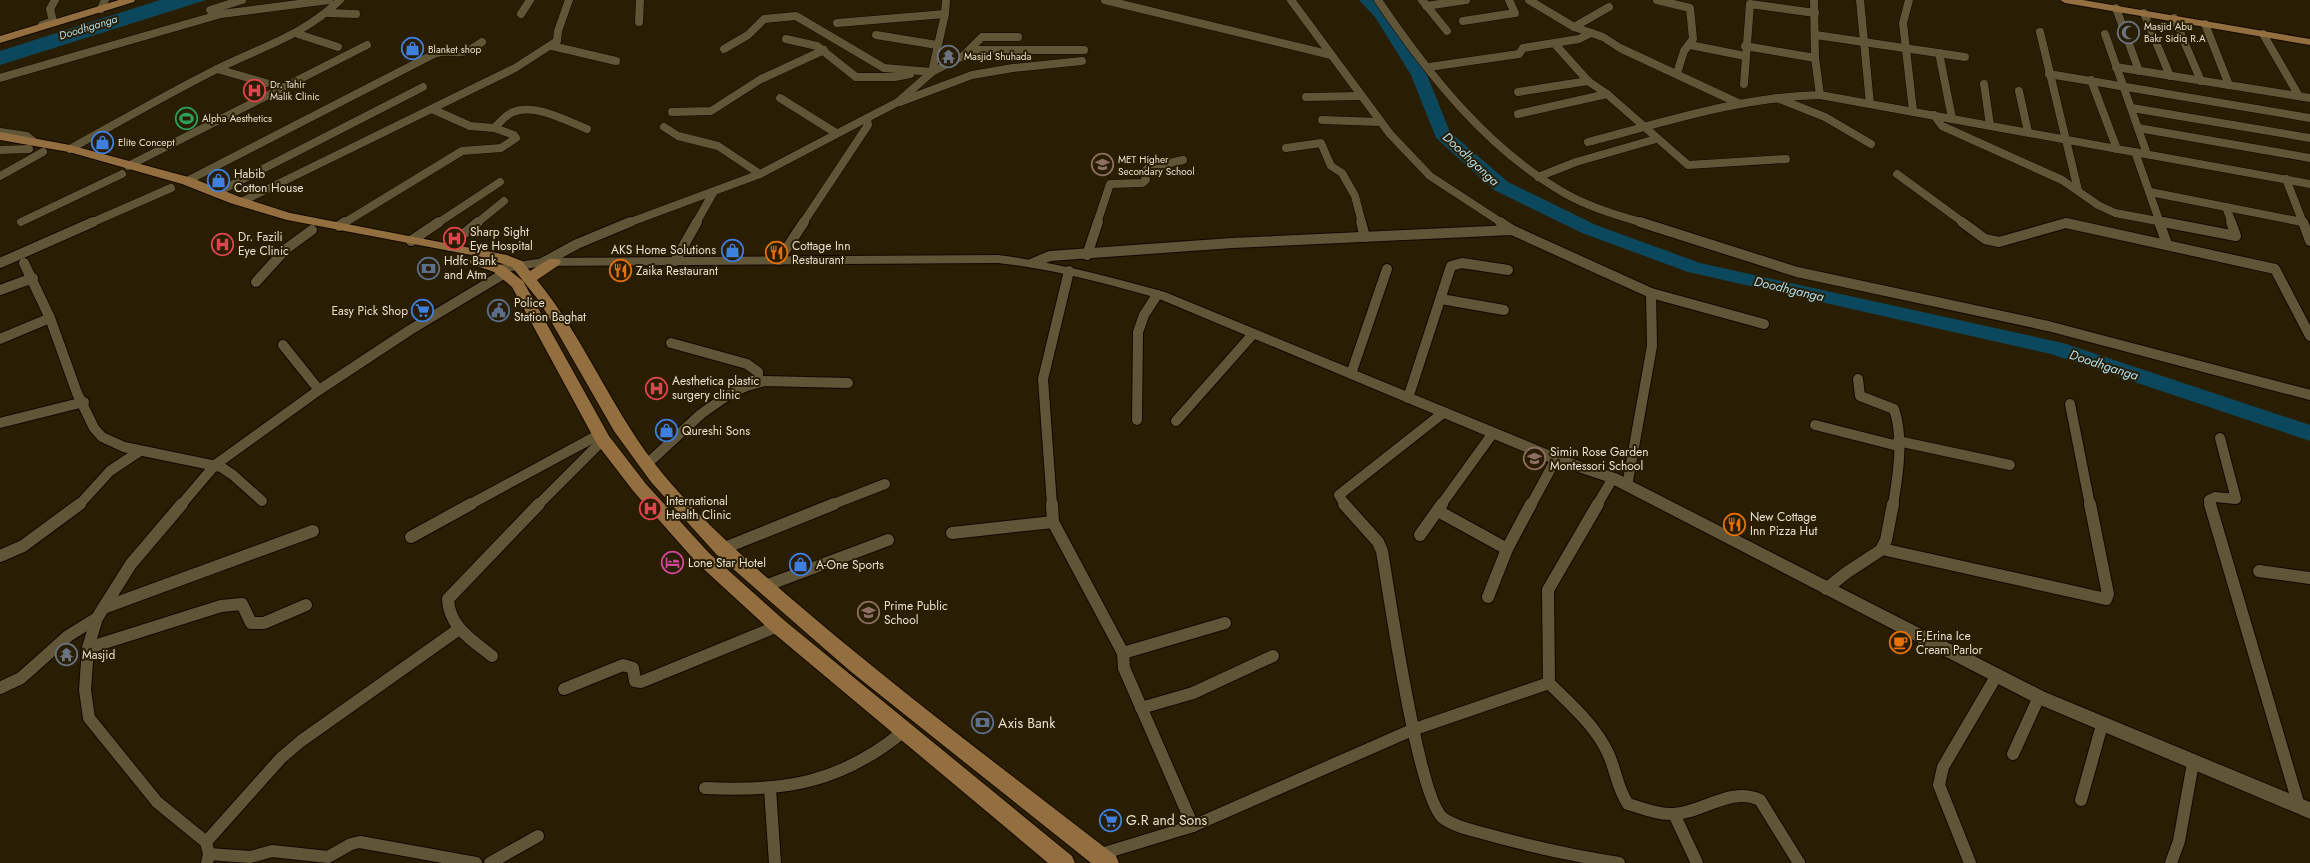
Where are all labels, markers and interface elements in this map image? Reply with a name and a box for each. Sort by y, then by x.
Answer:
water label: Doodhganga [57,10,119,44]
mosque icon: Masjid Abu Bakr Sidiq R.A [2116,19,2142,45]
place label: Masjid Abu Bakr Sidiq R.A [2144,19,2206,46]
shop icon: Blanket shop [399,36,425,62]
place label: Blanket shop [428,42,481,57]
temple icon: Masjid Shuhada [935,43,961,69]
place label: Masjid Shuhada [964,49,1031,64]
hospital icon: Dr. Tahir Malik Clinic [242,77,268,103]
place label: Dr. Tahir Malik Clinic [270,77,320,104]
sports icon: Alpha Aesthetics [173,105,199,131]
place label: Alpha Aesthetics [202,111,272,126]
water label: Doodhganga [1438,128,1504,190]
shop icon: Elite Concept [89,129,115,155]
place label: Elite Concept [118,135,175,150]
school or university icon: MET Higher Secondary School [1089,152,1115,178]
place label: MET Higher Secondary School [1118,152,1195,179]
place label: Habib Cotton House [234,165,303,197]
shop icon: Habib Cotton House [206,168,232,194]
place label: Sharp Sight Eye Hospital [470,223,533,255]
hospital icon: Sharp Sight Eye Hospital [442,226,468,252]
place label: Dr. Fazili Eye Clinic [238,228,289,260]
hospital icon: Dr. Fazili Eye Clinic [209,231,235,257]
shop icon: AKS Home Solutions [719,237,745,263]
place label: Cottage Inn Restaurant [792,237,850,269]
restaurant icon: Cottage Inn Restaurant [763,240,789,266]
place label: AKS Home Solutions [611,241,716,259]
place label: Hdfc Bank and Atm [444,252,497,284]
bank icon: Hdfc Bank and Atm [416,255,442,281]
restaurant icon: Zaika Restaurant [607,258,633,284]
place label: Zaika Restaurant [636,262,718,280]
water label: Doodhganga [1752,272,1826,306]
place label: Police Station Baghat [514,294,586,326]
public building icon: Police Station Baghat [486,297,512,323]
supermarket icon: Easy Pick Shop [410,298,436,324]
place label: Easy Pick Shop [331,302,408,320]
water label: Doodhganga [2067,345,2141,385]
place label: Aesthetica plastic surgery clinic [672,372,760,404]
hospital icon: Aesthetica plastic surgery clinic [643,375,669,401]
shop icon: Qureshi Sons [653,418,679,444]
place label: Qureshi Sons [682,422,750,440]
place label: Simin Rose Garden Montessori School [1550,443,1648,475]
school or university icon: Simin Rose Garden Montessori School [1521,446,1547,472]
place label: International Health Clinic [666,492,732,524]
hospital icon: International Health Clinic [637,495,663,521]
place label: New Cottage Inn Pizza Hut [1750,508,1817,540]
restaurant icon: New Cottage Inn Pizza Hut [1721,511,1747,537]
hotel icon: Lone Star Hotel [660,550,686,576]
shop icon: A-One Sports [787,552,813,578]
place label: Lone Star Hotel [688,554,766,572]
place label: A-One Sports [816,556,884,574]
place label: Prime Public School [884,597,948,629]
school or university icon: Prime Public School [855,600,881,626]
place label: E,Erina Ice Cream Parlor [1916,627,1983,659]
cafe icon: E,Erina Ice Cream Parlor [1888,630,1914,656]
temple icon: Masjid [53,642,79,668]
place label: Masjid [82,646,115,664]
bank icon: Axis Bank [969,710,995,736]
place label: Axis Bank [998,713,1056,733]
supermarket icon: G.R and Sons [1097,807,1123,833]
place label: G.R and Sons [1126,810,1208,830]

